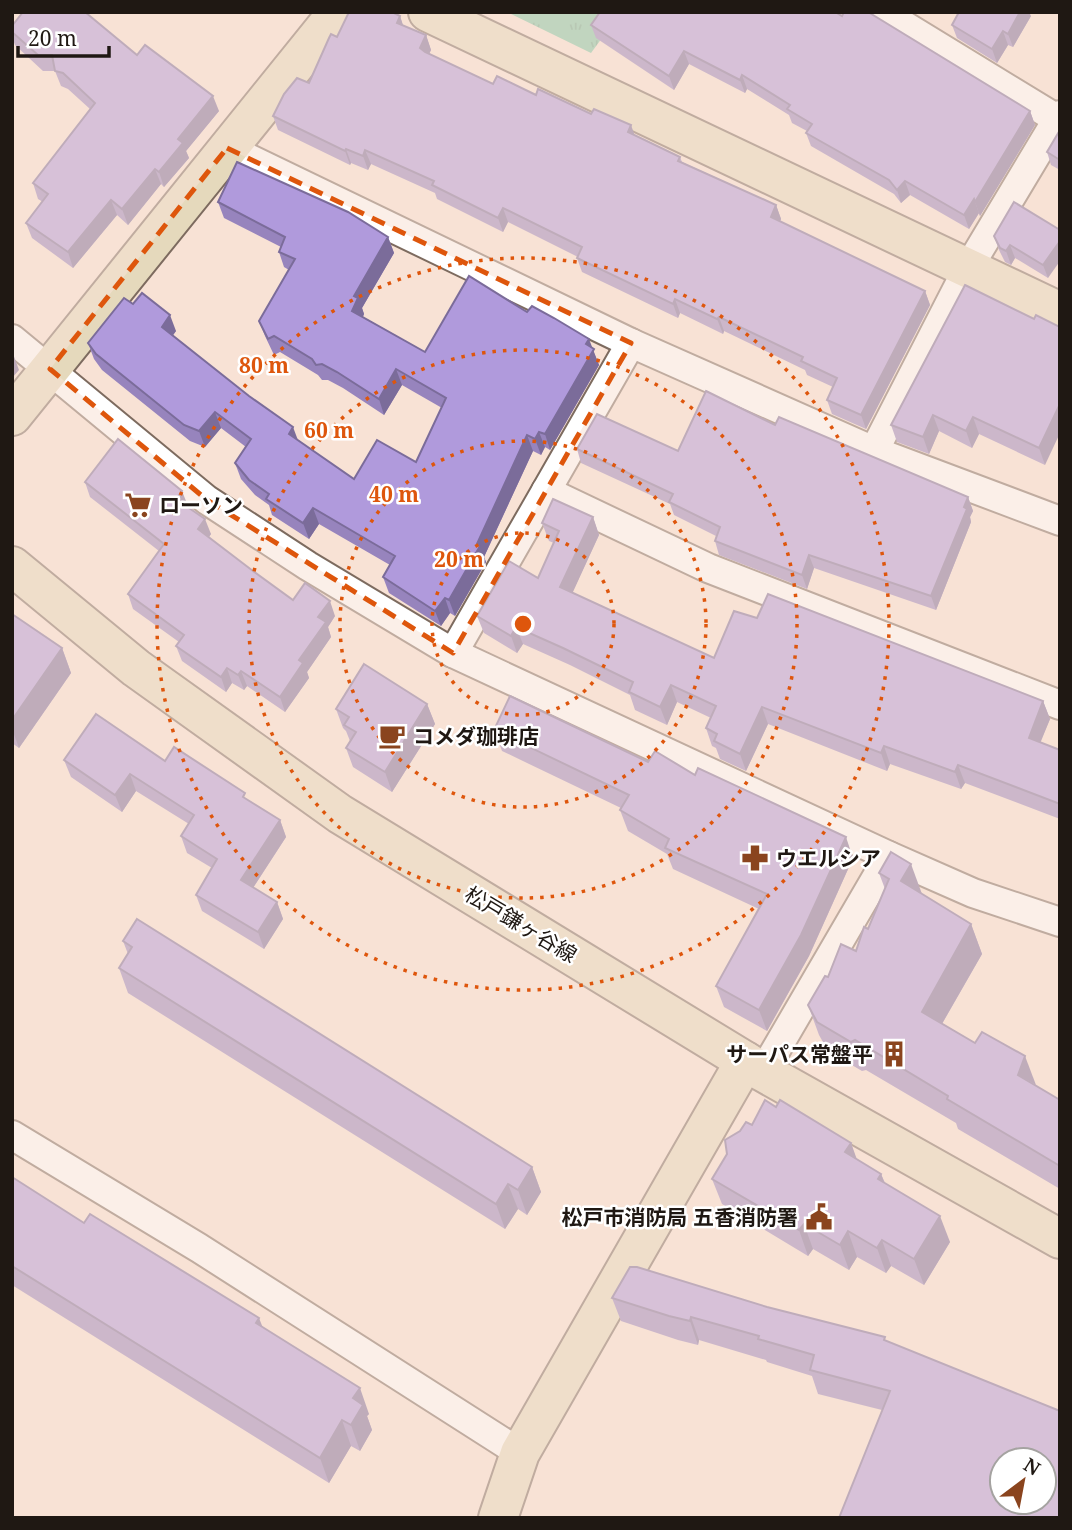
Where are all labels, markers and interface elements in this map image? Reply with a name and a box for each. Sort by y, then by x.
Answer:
scale bar [18,14,108,58]
text: 20 m [28,24,77,52]
text: 80 m [239,351,289,379]
text: 60 m [304,416,354,444]
text: 40 m [369,480,419,508]
supermarket icon: ローソン [123,490,153,520]
place label: ローソン [159,491,243,519]
text: 20 m [434,545,484,573]
centre of rings [511,612,535,636]
cafe icon: コメダ珈琲店 [377,721,407,751]
place label: コメダ珈琲店 [413,722,539,750]
pharmacy icon: ウエルシア [740,843,770,873]
place label: ウエルシア [776,844,881,872]
street label: 松戸鎌ヶ谷線 [460,880,582,968]
building icon: サーパス常盤平 [879,1039,909,1069]
place label: サーパス常盤平 [726,1040,873,1068]
public building icon: 松戸市消防局 五香消防署 [804,1202,834,1232]
place label: 松戸市消防局 五香消防署 [562,1203,798,1231]
north arrow [988,1446,1058,1516]
text: N [1019,1452,1045,1482]

